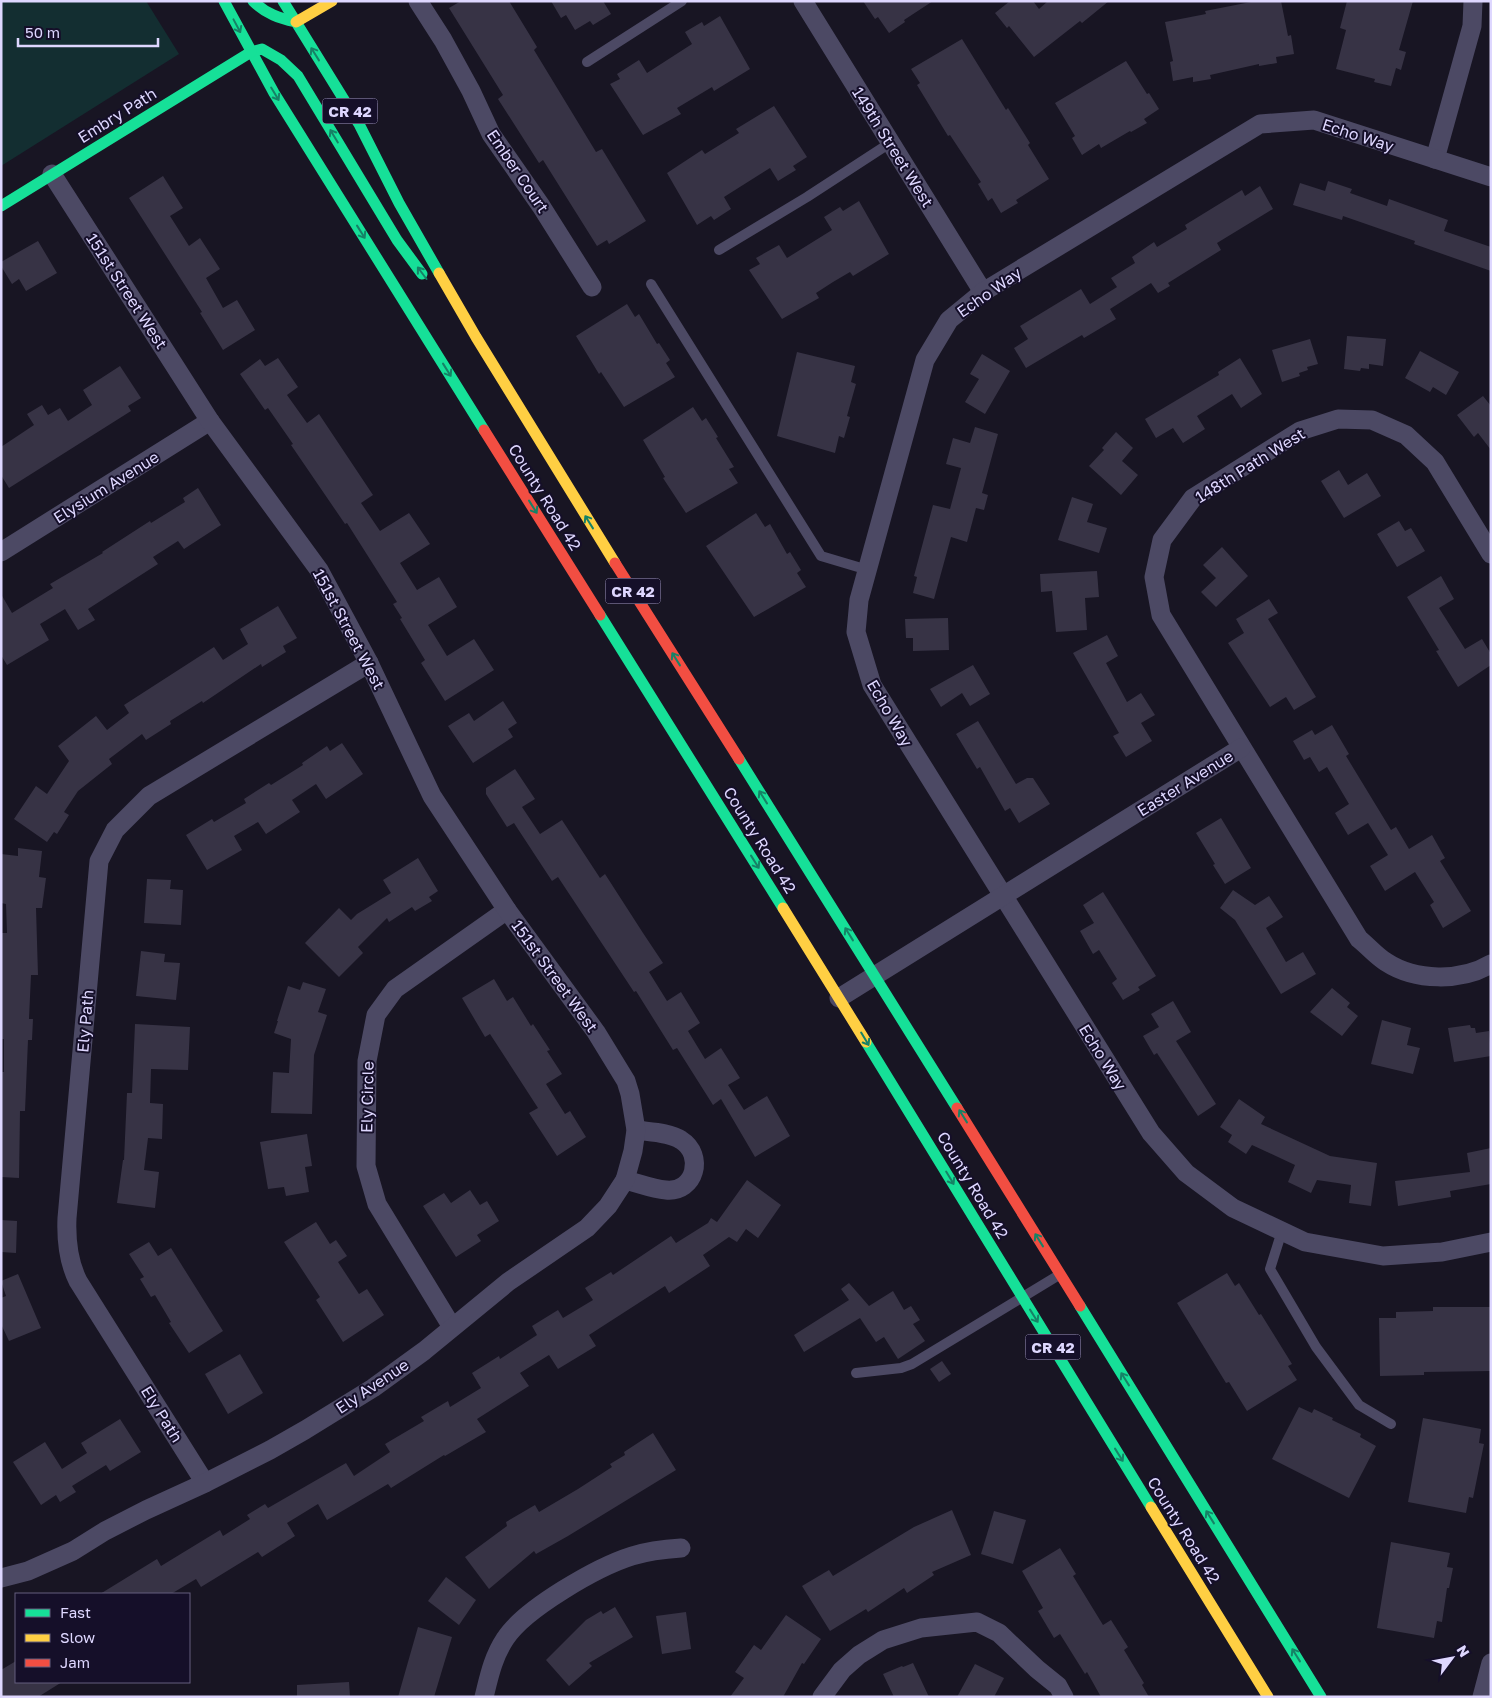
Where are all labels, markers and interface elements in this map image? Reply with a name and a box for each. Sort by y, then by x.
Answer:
scale bar [18,15,158,47]
one-way arrow [232,19,242,34]
text: 50 m [25,23,60,41]
one-way arrow [310,47,320,61]
street label: Embry Path [74,83,160,147]
street label: 149th Street West [848,83,938,211]
one-way arrow [270,86,280,100]
road number: CR 42 [322,98,378,124]
street label: Echo Way [1320,114,1396,156]
street label: Ember Court [483,125,553,217]
one-way arrow [329,130,339,144]
one-way arrow [356,224,366,238]
street label: 151st Street West [82,229,172,353]
street label: Echo Way [953,263,1025,321]
one-way arrow [417,266,427,280]
one-way arrow [442,362,452,376]
street label: 148th Path West [1191,423,1309,507]
street label: County Road 42 [504,440,586,554]
street label: Elysium Avenue [50,447,162,527]
one-way arrow [528,500,538,514]
one-way arrow [584,515,594,529]
street label: 151st Street West [309,565,389,693]
road number: CR 42 [606,578,660,604]
one-way arrow [671,653,681,667]
street label: Echo Way [863,676,917,750]
street label: Easter Avenue [1133,745,1237,821]
street label: County Road 42 [719,783,801,897]
one-way arrow [757,790,767,804]
one-way arrow [750,855,760,869]
street label: 151st Street West [508,916,602,1036]
one-way arrow [844,928,854,942]
street label: Ely Path [72,989,98,1053]
street label: Echo Way [1075,1020,1131,1094]
one-way arrow [860,1032,870,1046]
street label: Ely Circle [356,1061,378,1133]
one-way arrow [957,1110,967,1124]
street label: County Road 42 [933,1128,1013,1242]
one-way arrow [945,1170,955,1184]
one-way arrow [1034,1234,1044,1248]
one-way arrow [1030,1309,1040,1323]
road number: CR 42 [1026,1334,1080,1360]
street label: Ely Avenue [332,1354,412,1418]
one-way arrow [1119,1372,1129,1386]
street label: Ely Path [137,1382,187,1446]
one-way arrow [1114,1448,1125,1462]
street label: County Road 42 [1143,1473,1225,1587]
one-way arrow [1205,1510,1216,1524]
legend [15,1593,190,1683]
text: Fast [60,1603,91,1621]
text: Slow [60,1628,95,1646]
north arrow [1427,1633,1477,1683]
text: N [1453,1642,1473,1660]
one-way arrow [1290,1649,1300,1663]
text: Jam [60,1653,90,1671]

